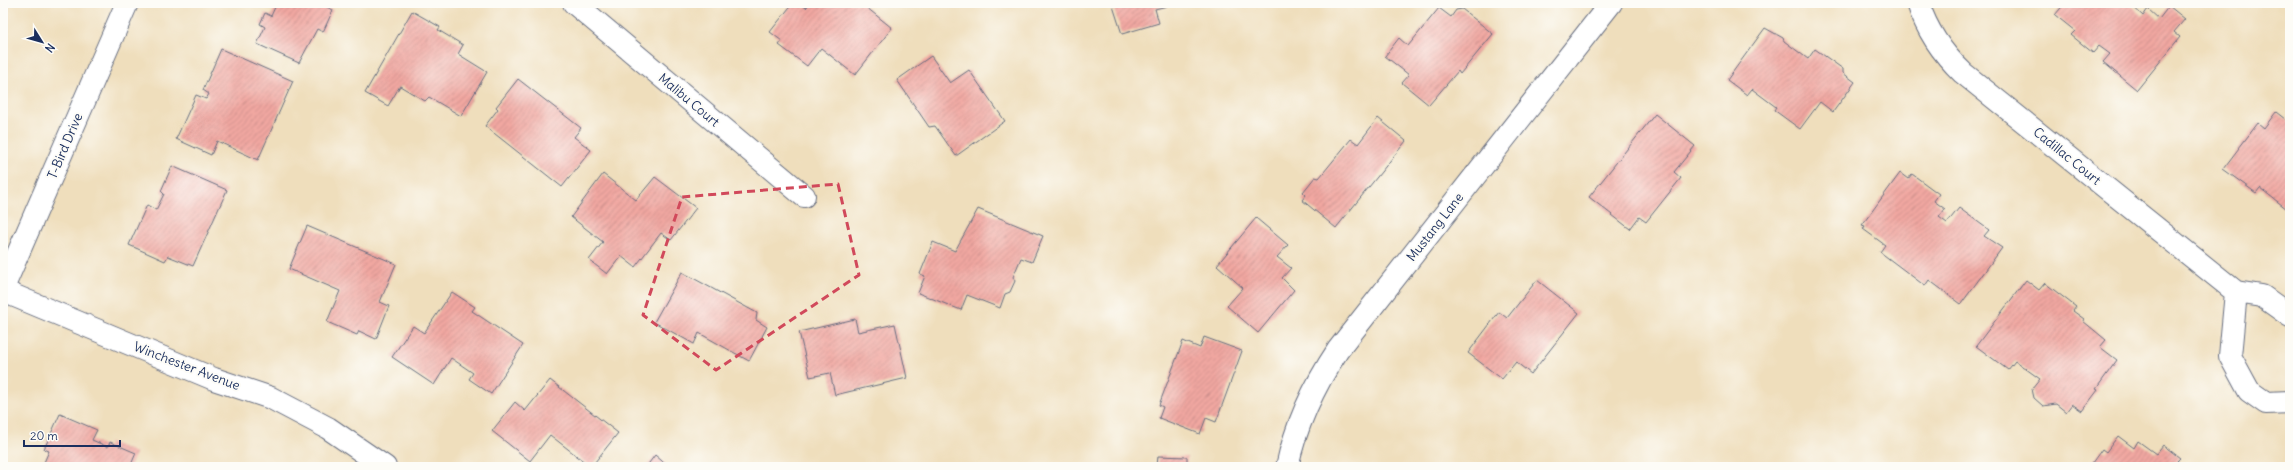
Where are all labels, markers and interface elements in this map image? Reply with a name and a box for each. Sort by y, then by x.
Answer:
north arrow [22,22,62,62]
text: N [42,41,58,55]
street label: Malibu Court [655,70,723,131]
street label: T-Bird Drive [44,111,86,181]
street label: Cadillac Court [2030,124,2105,189]
street label: Mustang Lane [1403,189,1467,265]
street label: Winchester Avenue [131,338,243,394]
scale bar [24,422,120,448]
text: 20 m [30,428,58,443]

